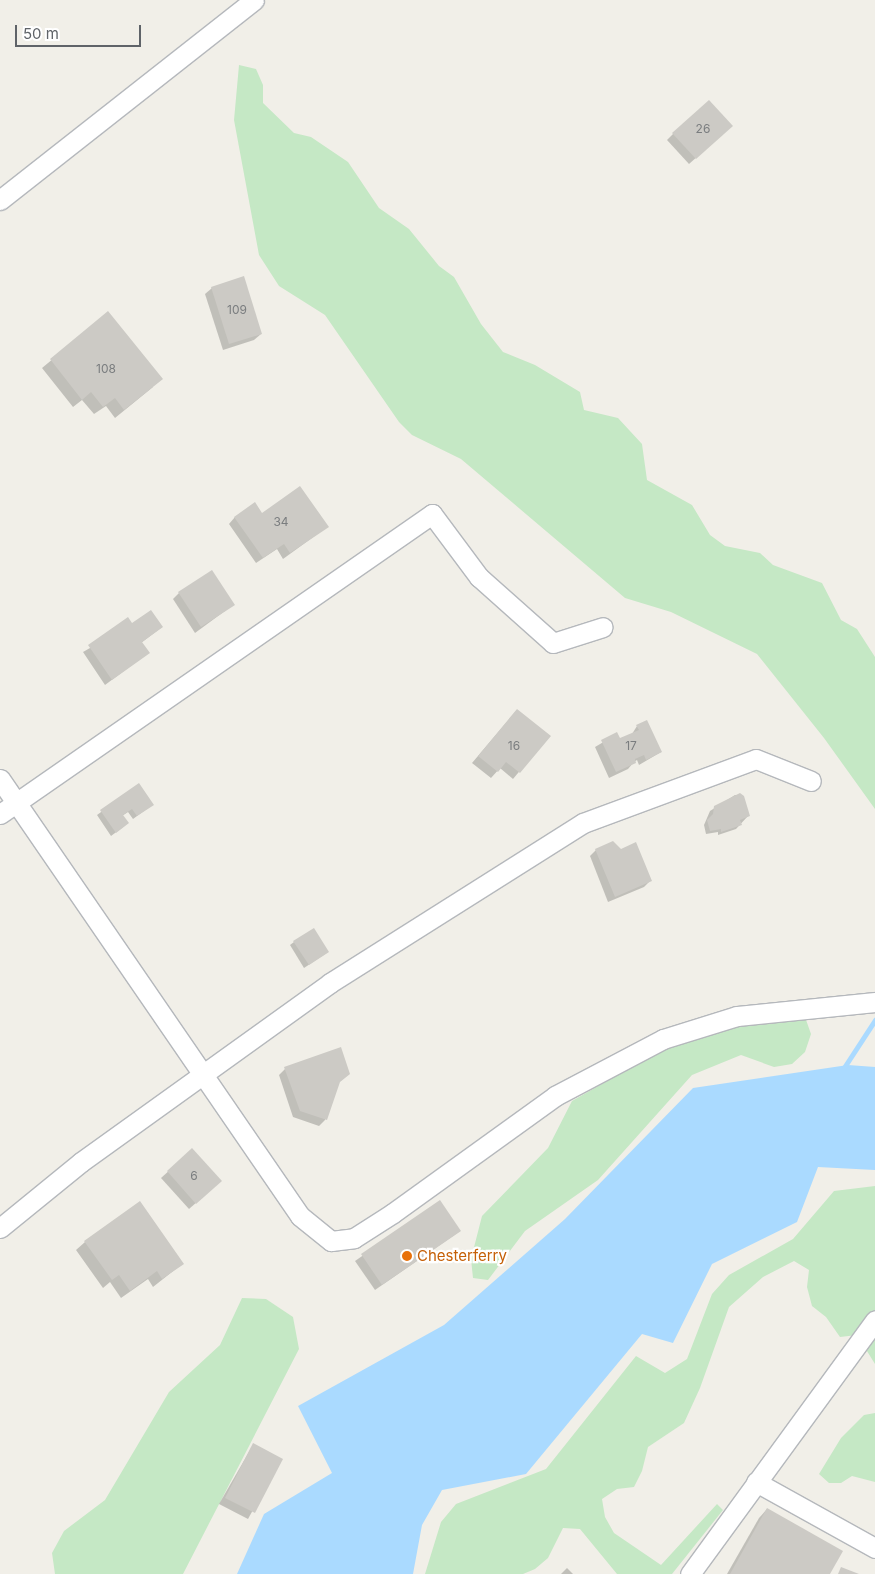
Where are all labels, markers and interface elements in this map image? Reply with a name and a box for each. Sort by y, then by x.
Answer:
scale bar [18,15,144,47]
text: 50 m [23,24,59,43]
house number: 26 [696,122,710,136]
house number: 109 [227,303,247,317]
house number: 108 [96,362,116,376]
house number: 34 [273,515,289,529]
house number: 16 [508,739,520,753]
house number: 17 [625,739,637,753]
house number: 6 [190,1169,198,1183]
place label: Chesterferry [417,1247,507,1265]
marker: Chesterferry [401,1250,413,1262]

